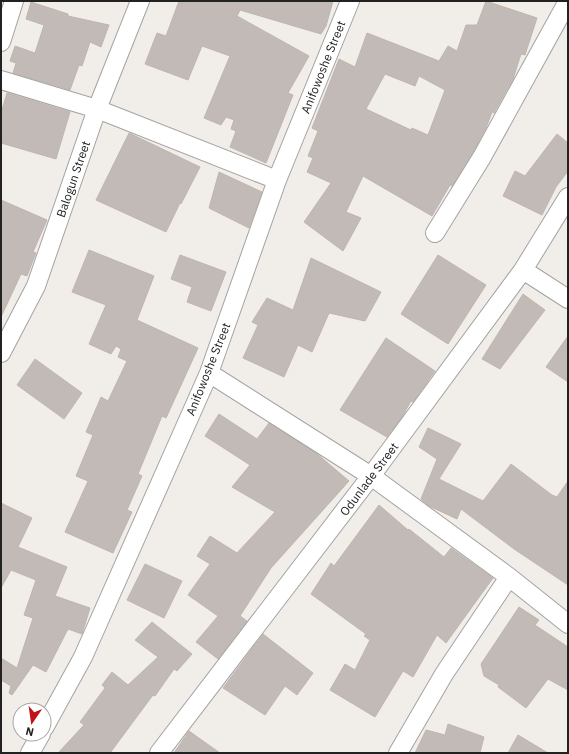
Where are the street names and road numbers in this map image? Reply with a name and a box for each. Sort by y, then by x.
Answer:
street label: Anifowoshe Street [298,18,348,116]
street label: Balogun Street [53,139,93,219]
street label: Anifowoshe Street [183,320,233,418]
street label: Odunlade Street [337,439,401,519]

